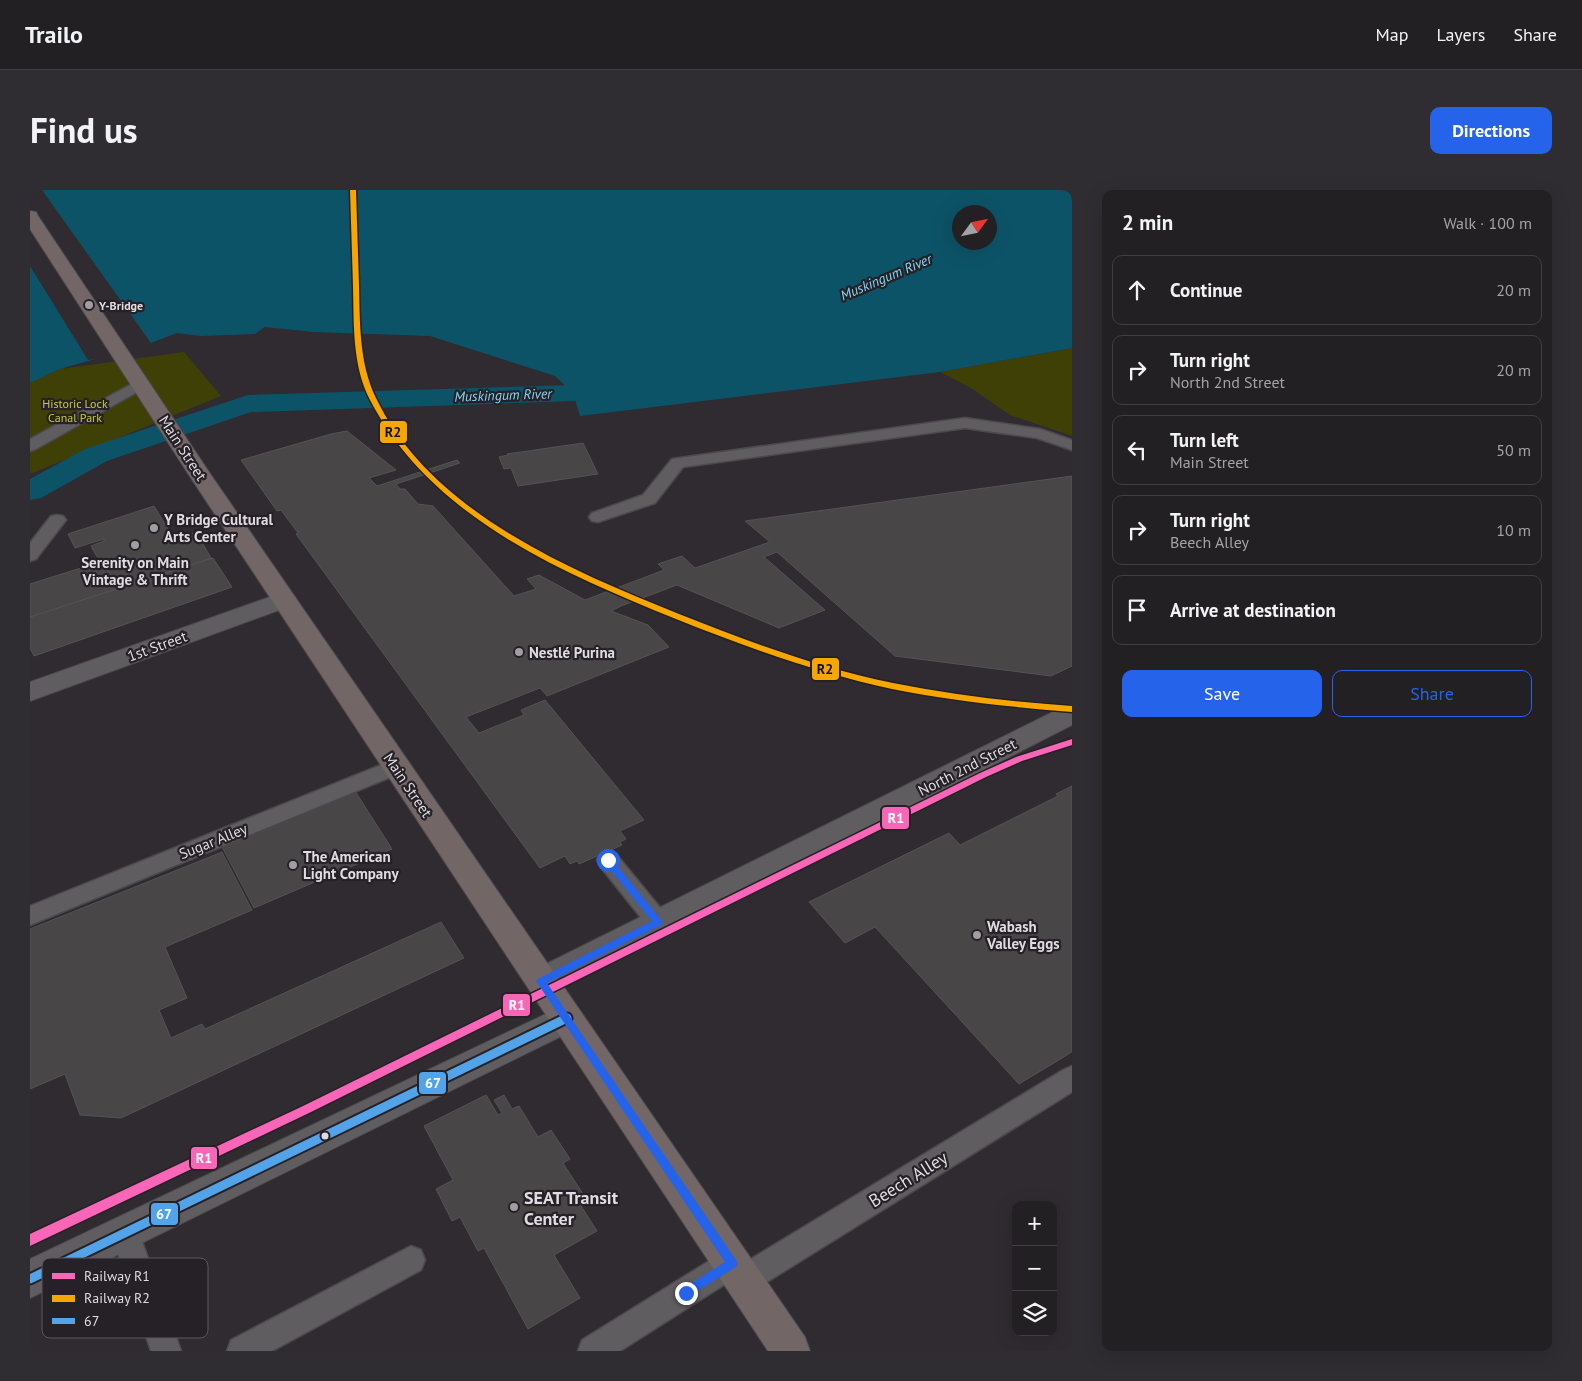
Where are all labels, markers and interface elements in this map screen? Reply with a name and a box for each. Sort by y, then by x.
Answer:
text: Trailo [25,19,83,50]
text: Map [1376,23,1408,46]
text: Layers [1436,23,1485,46]
text: Share [1513,23,1557,46]
text: Find us [30,107,138,153]
button: Directions [1430,107,1552,154]
north arrow [952,205,997,250]
text: 2 min [1122,209,1173,236]
text: Walk · 100 m [1443,213,1532,233]
water label: Muskingum River [838,249,936,304]
icon: ahead [1123,276,1151,304]
text: Continue [1170,278,1242,302]
text: 20 m [1496,280,1531,300]
place label: Y-Bridge [98,298,143,313]
marker: Y-Bridge [83,299,95,311]
text: Turn right [1170,348,1250,372]
icon: right [1123,356,1151,384]
text: 20 m [1496,360,1531,380]
text: North 2nd Street [1170,372,1285,392]
water label: Muskingum River [454,384,553,406]
park label: Historic Lock Canal Park [42,396,108,425]
street label: Main Street [155,412,211,484]
line badge: R2 [379,420,408,444]
text: R2 [385,423,401,441]
text: Turn left [1170,428,1239,452]
icon: left [1123,436,1151,464]
text: 50 m [1496,440,1531,460]
text: Main Street [1170,452,1249,472]
text: Turn right [1170,508,1250,532]
place label: Y Bridge Cultural Arts Center [163,510,273,546]
icon: right [1123,516,1151,544]
text: 10 m [1496,520,1531,540]
marker: Y Bridge Cultural Arts Center [148,522,160,534]
text: Beech Alley [1170,532,1249,552]
marker: Serenity on Main Vintage & Thrift [129,539,141,551]
place label: Serenity on Main Vintage & Thrift [81,553,189,589]
icon: arrive [1123,596,1151,624]
text: Arrive at destination [1170,598,1336,622]
street label: 1st Street [125,626,189,666]
place label: Nestlé Purina [529,643,615,662]
marker: Nestlé Purina [513,646,525,658]
line badge: R2 [811,657,840,681]
text: R2 [817,660,833,678]
button: Save [1122,670,1322,717]
button: Share [1332,670,1532,717]
street label: North 2nd Street [915,734,1019,800]
street label: Main Street [379,749,437,821]
line badge: R1 [881,806,910,830]
text: R1 [888,809,904,827]
street label: Sugar Alley [176,819,250,863]
place label: The American Light Company [303,847,399,883]
route start [597,849,620,872]
marker: The American Light Company [287,859,299,871]
place label: Wabash Valley Eggs [986,917,1060,953]
marker: Wabash Valley Eggs [971,929,983,941]
line badge: R1 [502,993,531,1017]
text: R1 [509,996,525,1014]
line badge: 67 [418,1071,447,1095]
text: 67 [425,1074,441,1092]
unlabelled marker [320,1131,330,1141]
street label: Beech Alley [864,1145,952,1212]
line badge: R1 [190,1146,218,1170]
text: R1 [196,1149,212,1167]
place label: SEAT Transit Center [524,1186,619,1230]
marker: SEAT Transit Center [508,1201,520,1213]
map controls [1012,1201,1057,1336]
button: + [1012,1201,1057,1246]
line badge: 67 [150,1202,179,1226]
text: 67 [156,1205,172,1223]
button: − [1012,1246,1057,1291]
legend [42,1258,208,1338]
text: Railway R1 [84,1267,150,1285]
route end [675,1282,698,1305]
text: Railway R2 [84,1289,150,1307]
button: layers [1012,1291,1057,1336]
text: 67 [84,1312,99,1330]

